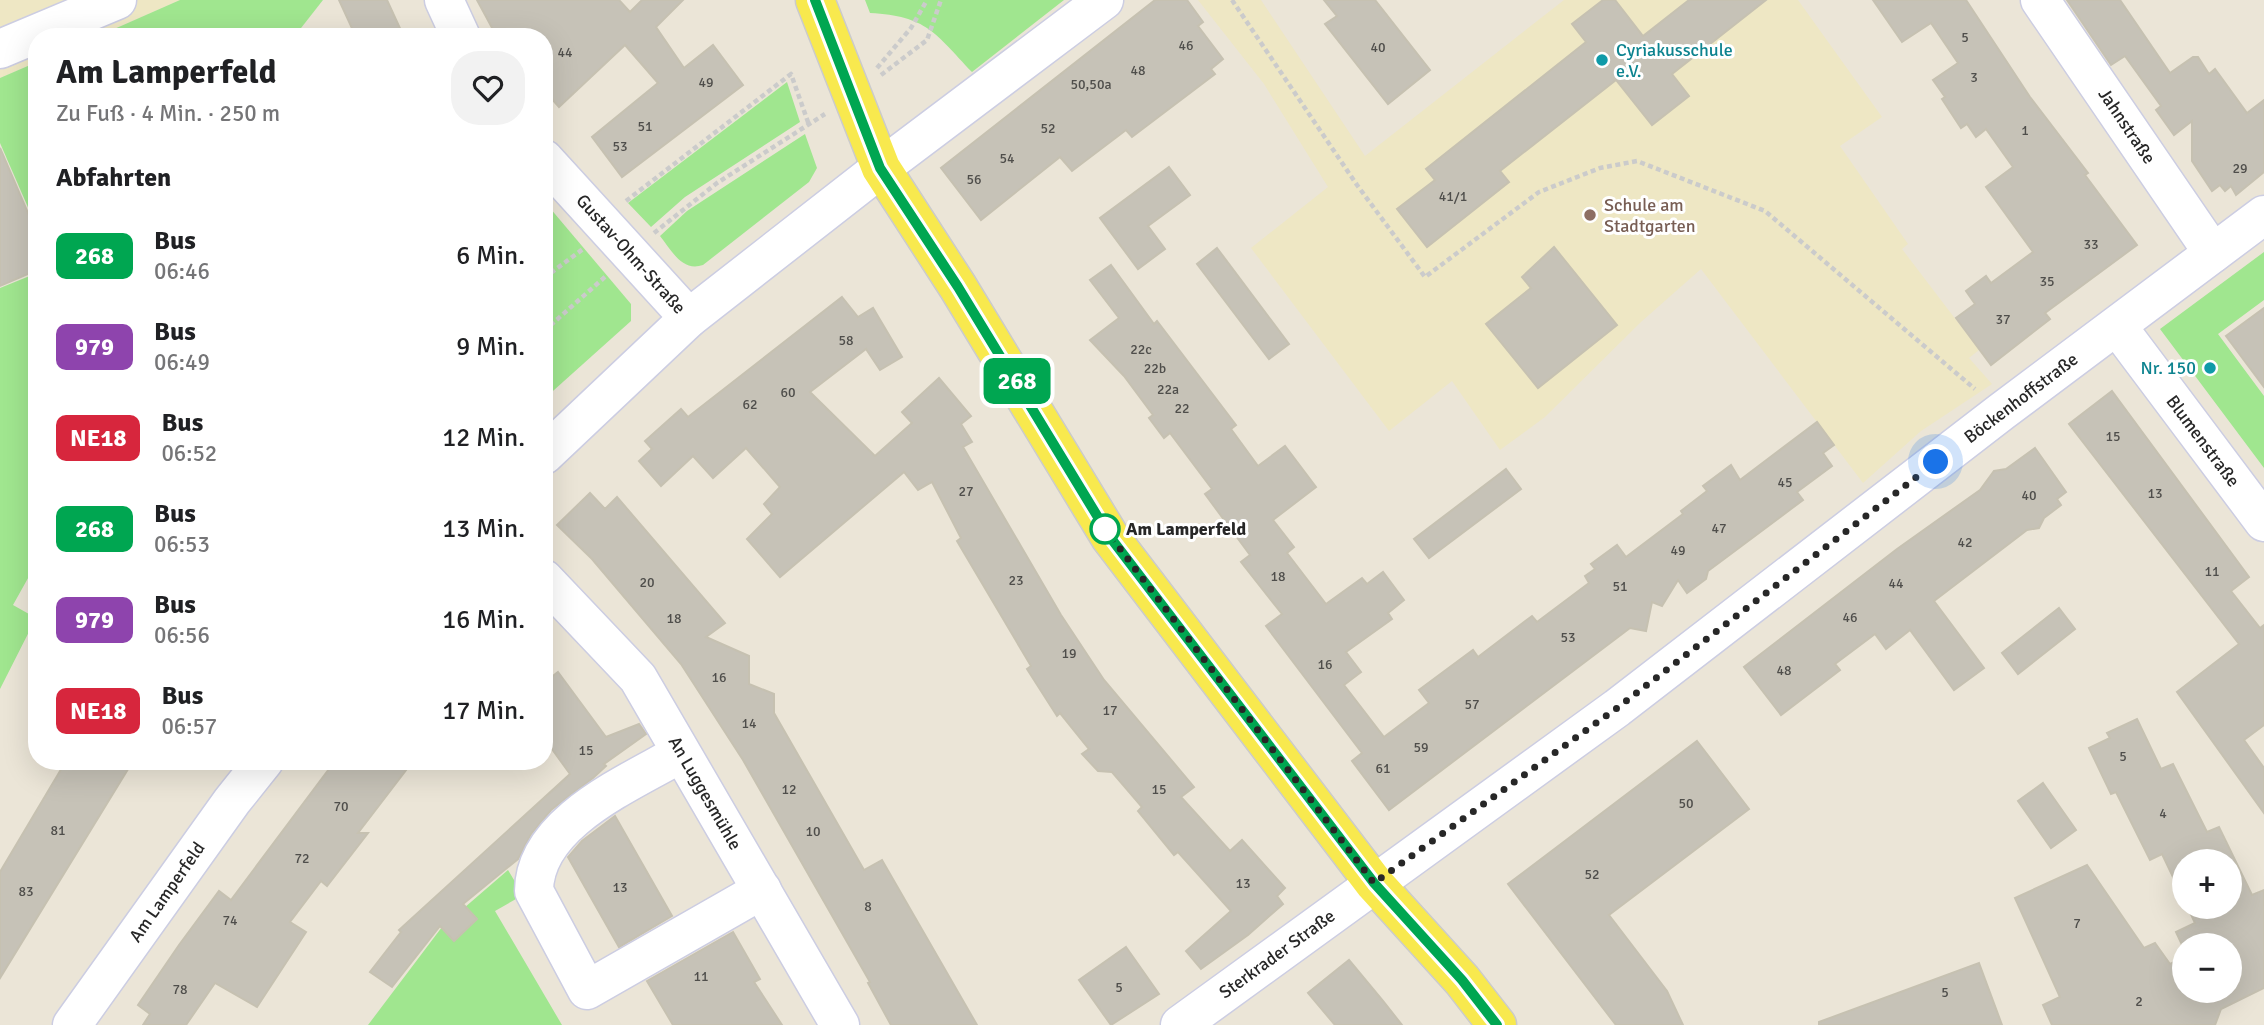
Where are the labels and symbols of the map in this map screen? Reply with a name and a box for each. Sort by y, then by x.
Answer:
house number: 5 [1961,29,1969,46]
house number: 46 [1178,37,1194,54]
house number: 40 [1370,39,1386,56]
place label: Cyriakusschule e.V. [1616,39,1733,82]
house number: 44 [557,44,573,61]
marker: Cyriakusschule e.V. [1594,52,1610,68]
house number: 48 [1130,62,1146,79]
house number: 3 [1970,69,1978,86]
house number: 49 [698,74,714,91]
house number: 50,50a [1070,76,1112,93]
street label: Jahnstraße [2094,84,2160,168]
house number: 51 [637,118,653,135]
house number: 52 [1040,120,1056,137]
house number: 1 [2021,122,2029,139]
house number: 53 [612,138,628,155]
house number: 54 [999,150,1015,167]
house number: 29 [2232,160,2248,177]
house number: 56 [966,171,982,188]
house number: 41/1 [1439,188,1467,205]
street label: Gustav-Ohm-Straße [571,190,691,318]
place label: Schule am Stadtgarten [1604,194,1696,237]
marker: Schule am Stadtgarten [1582,207,1598,223]
house number: 33 [2083,236,2099,253]
house number: 35 [2039,273,2055,290]
house number: 37 [1995,311,2011,328]
house number: 58 [838,332,854,349]
house number: 22c [1130,341,1152,358]
street label: Böckenhoffstraße [1960,348,2082,448]
place label: Nr. 150 [2140,357,2196,379]
line badge: 268 [977,358,1057,404]
house number: 22b [1144,360,1166,377]
marker: Nr. 150 [2202,360,2218,376]
house number: 22a [1157,381,1179,398]
house number: 60 [780,384,796,401]
street label: Blumenstraße [2161,391,2245,491]
house number: 62 [742,396,758,413]
house number: 22 [1174,400,1190,417]
house number: 15 [2105,428,2121,445]
your location [1918,444,1953,479]
house number: 45 [1777,474,1793,491]
house number: 27 [958,483,974,500]
house number: 13 [2147,485,2163,502]
house number: 40 [2021,487,2037,504]
marker: Am Lamperfeld [1090,514,1120,544]
place label: Am Lamperfeld [1126,518,1247,540]
house number: 47 [1711,520,1727,537]
house number: 42 [1957,534,1973,551]
house number: 49 [1670,542,1686,559]
house number: 11 [2204,563,2220,580]
house number: 18 [1270,568,1286,585]
house number: 23 [1008,572,1024,589]
house number: 20 [639,574,655,591]
house number: 44 [1888,575,1904,592]
house number: 51 [1612,578,1628,595]
house number: 46 [1842,609,1858,626]
house number: 18 [666,610,682,627]
house number: 53 [1560,629,1576,646]
house number: 19 [1061,645,1077,662]
house number: 16 [1317,656,1333,673]
house number: 48 [1776,662,1792,679]
house number: 16 [711,669,727,686]
house number: 57 [1464,696,1480,713]
house number: 17 [1102,702,1118,719]
house number: 14 [741,715,757,732]
street label: An Luggesmühle [664,732,746,854]
house number: 59 [1413,739,1429,756]
house number: 15 [578,742,594,759]
house number: 5 [2119,748,2127,765]
house number: 61 [1375,760,1391,777]
house number: 12 [781,781,797,798]
house number: 15 [1151,781,1167,798]
house number: 50 [1678,795,1694,812]
house number: 70 [333,798,349,815]
house number: 4 [2159,805,2167,822]
house number: 81 [50,822,66,839]
house number: 10 [805,823,821,840]
street label: Am Lamperfeld [124,838,210,946]
house number: 72 [294,850,310,867]
house number: 52 [1584,866,1600,883]
house number: 13 [1235,875,1251,892]
house number: 13 [612,879,628,896]
house number: 83 [18,883,34,900]
house number: 8 [864,898,872,915]
street label: Sterkrader Straße [1215,905,1339,1003]
house number: 74 [222,912,238,929]
house number: 7 [2073,915,2081,932]
house number: 11 [693,968,709,985]
house number: 5 [1115,979,1123,996]
house number: 78 [172,981,188,998]
house number: 5 [1941,984,1949,1001]
house number: 2 [2135,993,2143,1010]

